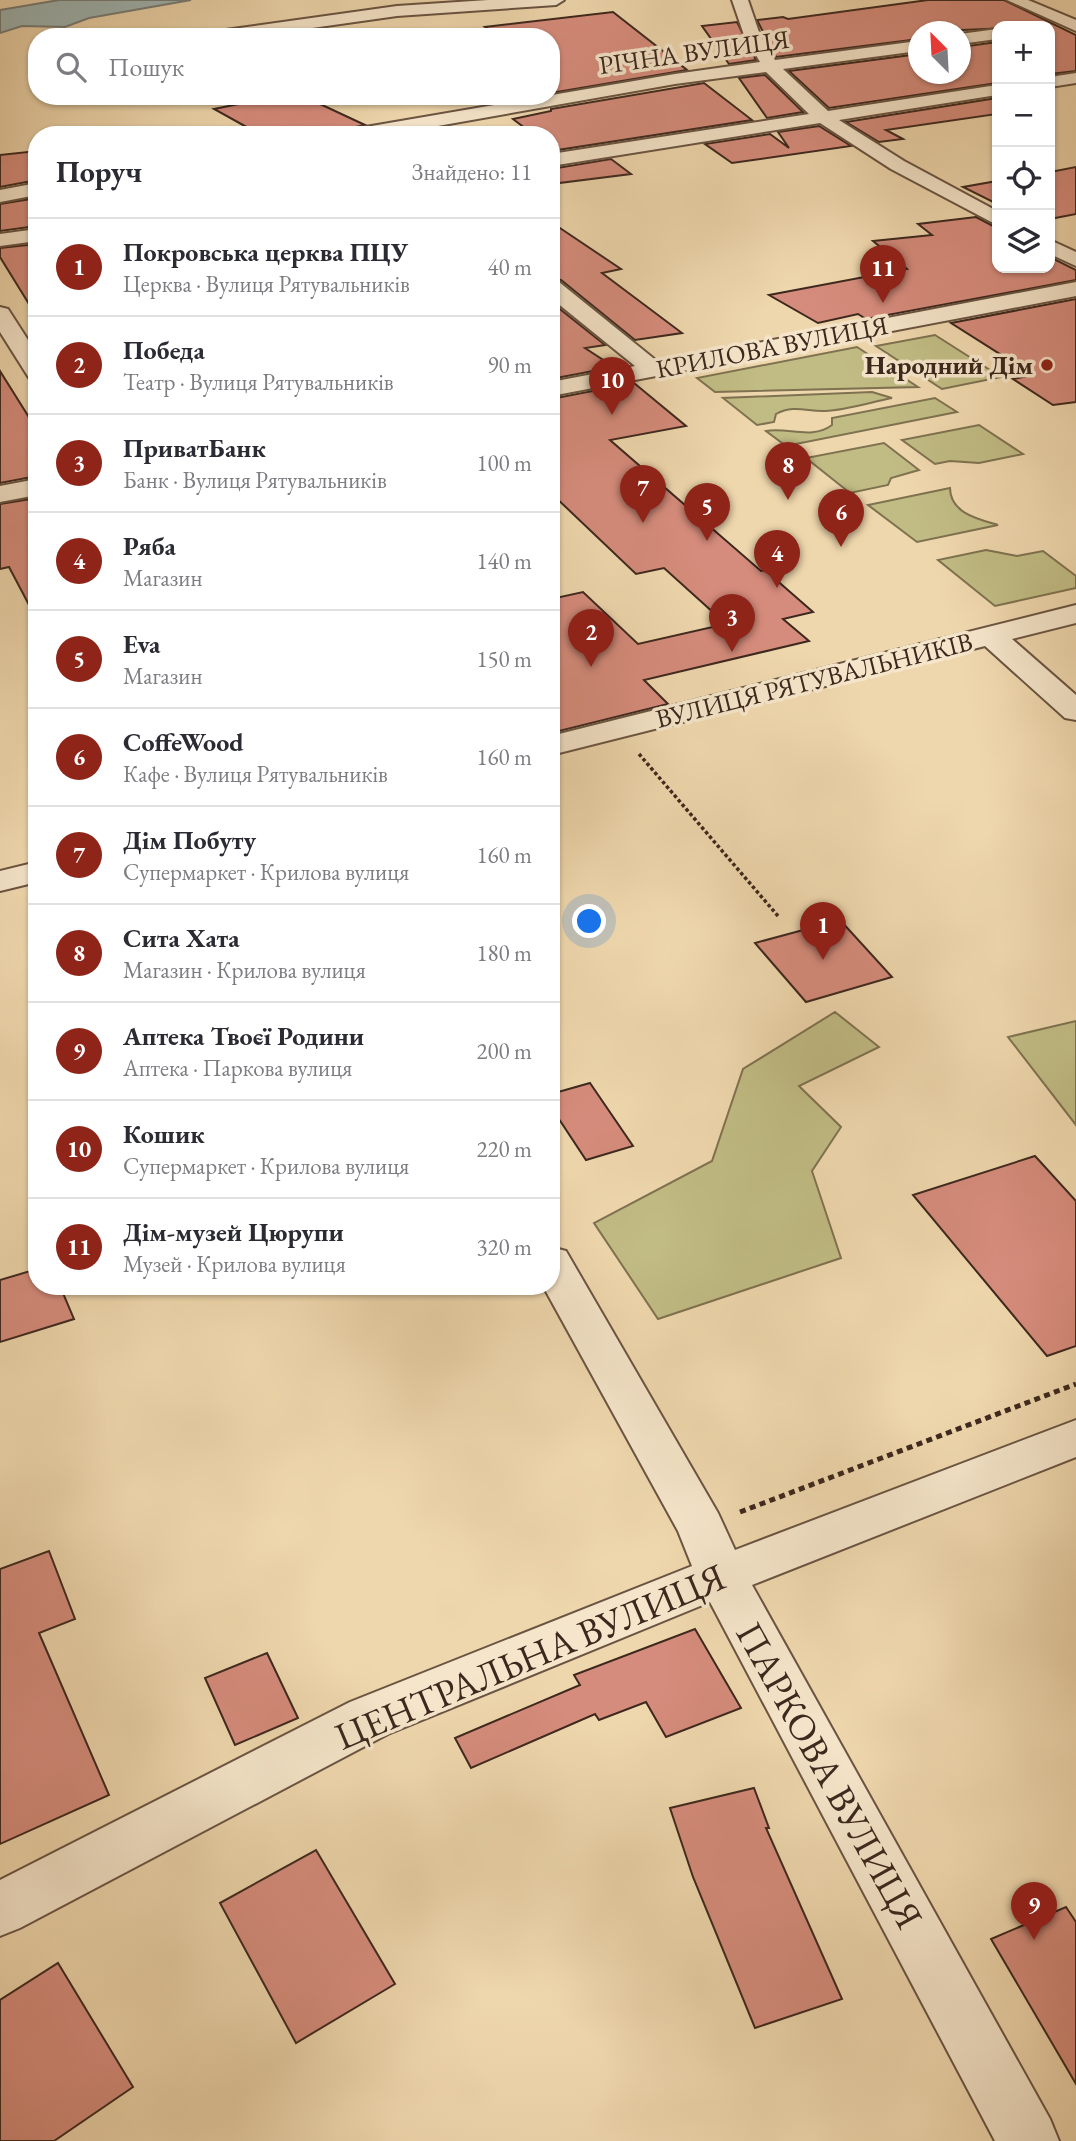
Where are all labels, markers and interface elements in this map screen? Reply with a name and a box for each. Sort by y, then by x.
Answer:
north arrow [908,21,971,84]
map controls [992,21,1055,273]
button: + [992,21,1055,84]
street label: РІЧНА ВУЛИЦЯ [597,22,791,82]
search box [28,28,560,105]
icon: search [52,48,90,86]
text: Пошук [108,50,184,84]
button: − [992,84,1055,147]
button: locate [992,147,1055,210]
text: Поруч [56,152,142,191]
text: Знайдено: 11 [412,157,532,187]
button: layers [992,210,1055,273]
text: Покровська церква ПЦУ [123,235,408,269]
pin: 11 [860,245,906,303]
text: 1 [73,252,85,282]
text: 40 m [487,252,532,282]
text: Церква · Вулиця Рятувальників [123,269,410,299]
street label: КРИЛОВА ВУЛИЦЯ [653,308,891,386]
text: Победа [123,333,205,367]
place label: Народний Дім [865,348,1033,382]
text: 2 [73,350,85,380]
text: 90 m [487,350,532,380]
pin: 10 [589,357,635,415]
marker: Народний Дім [1039,357,1055,373]
text: Театр · Вулиця Рятувальників [123,367,394,397]
text: ПриватБанк [123,431,266,465]
pin: 8 [765,442,811,500]
text: 3 [73,448,85,478]
text: 100 m [476,448,532,478]
text: Банк · Вулиця Рятувальників [123,465,387,495]
pin: 7 [620,465,666,523]
pin: 5 [684,483,730,541]
pin: 6 [818,489,864,547]
text: Ряба [123,529,176,563]
pin: 4 [754,530,800,588]
text: 4 [73,546,85,576]
text: 140 m [476,546,532,576]
text: Магазин [123,563,202,593]
pin: 3 [709,594,755,652]
pin: 2 [568,609,614,667]
street label: ВУЛИЦЯ РЯТУВАЛЬНИКІВ [652,624,976,736]
text: Eva [123,627,161,661]
text: 5 [73,644,85,674]
text: 150 m [476,644,532,674]
text: Магазин [123,661,202,691]
text: CoffeWood [123,725,244,759]
text: 6 [73,742,85,772]
text: 160 m [476,742,532,772]
text: Кафе · Вулиця Рятувальників [123,759,388,789]
text: Дім Побуту [123,823,256,857]
text: 7 [73,840,85,870]
text: 160 m [476,840,532,870]
text: Супермаркет · Крилова вулиця [123,857,409,887]
pin: 1 [800,902,846,960]
your location [572,904,606,938]
text: Сита Хата [123,921,240,955]
text: 8 [73,938,85,968]
text: 180 m [476,938,532,968]
text: Магазин · Крилова вулиця [123,955,366,985]
text: Аптека Твоєї Родини [123,1019,364,1053]
text: 9 [73,1036,85,1066]
text: 200 m [476,1036,532,1066]
text: Аптека · Паркова вулиця [123,1053,352,1083]
text: Кошик [123,1117,205,1151]
text: 10 [67,1134,91,1164]
text: 220 m [476,1134,532,1164]
text: Супермаркет · Крилова вулиця [123,1151,409,1181]
text: Дім-музей Цюрупи [123,1215,344,1249]
text: 11 [67,1232,91,1262]
text: 320 m [476,1232,532,1262]
text: Музей · Крилова вулиця [123,1249,346,1279]
street label: ЦЕНТРАЛЬНА ВУЛИЦЯ [327,1552,733,1760]
street label: ПАРКОВА ВУЛИЦЯ [725,1613,935,1937]
pin: 9 [1011,1882,1057,1940]

